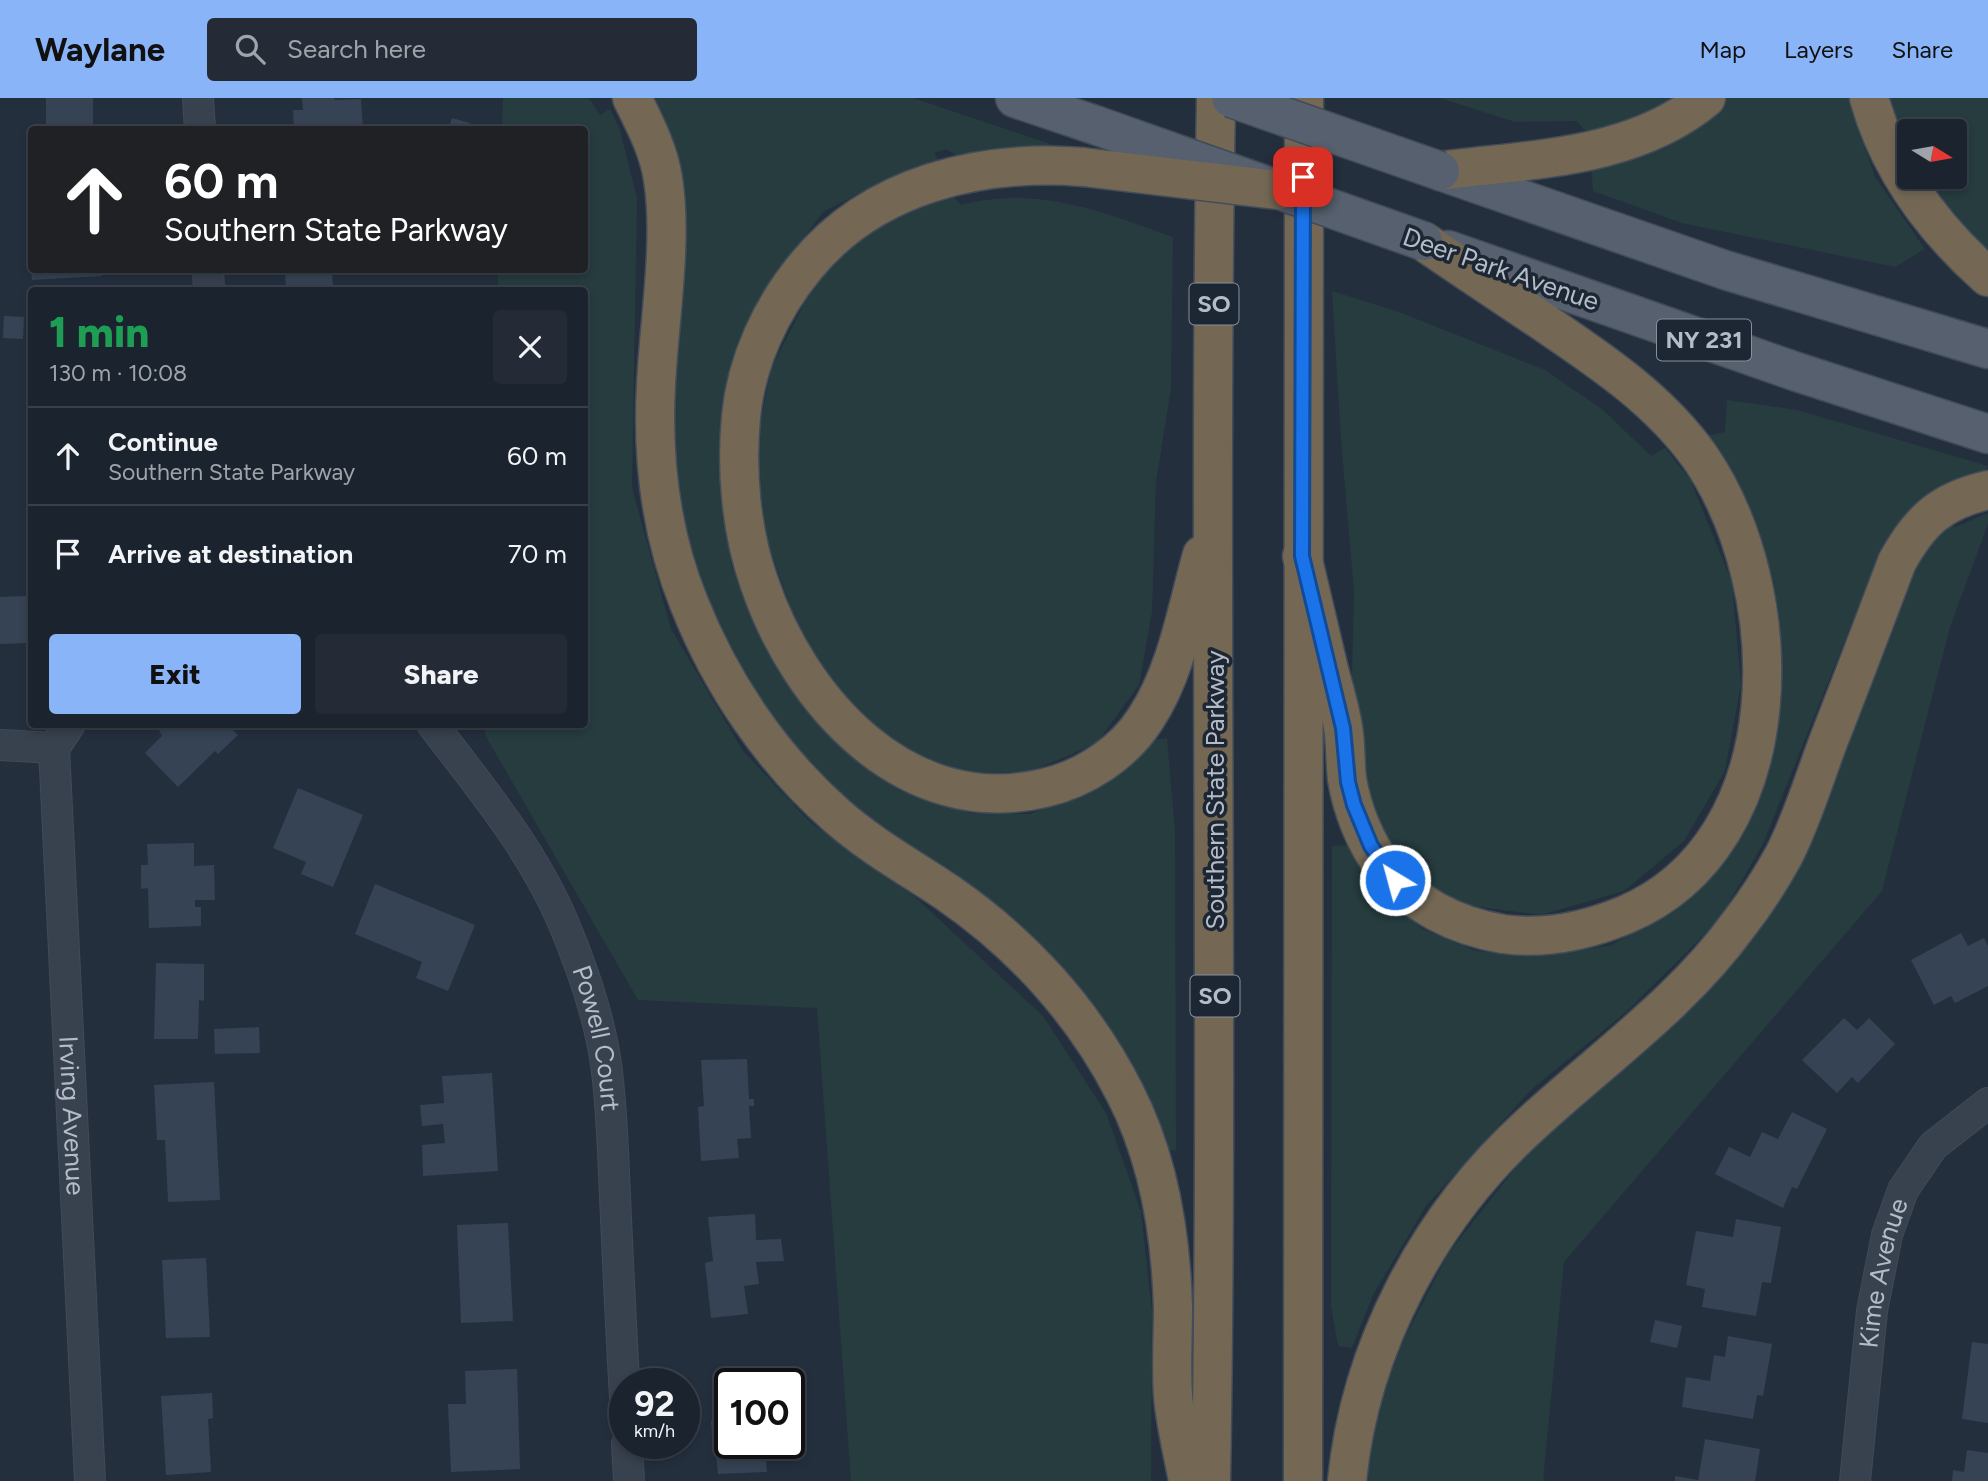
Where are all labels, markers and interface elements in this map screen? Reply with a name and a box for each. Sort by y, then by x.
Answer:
search box [207,18,697,81]
text: Waylane [35,30,165,69]
icon: search [231,30,269,68]
text: Search here [287,33,426,65]
text: Map [1699,35,1746,64]
text: Layers [1784,35,1853,64]
text: Share [1891,35,1953,64]
north arrow [1897,119,1967,189]
map controls [1897,119,1967,189]
pin [1273,147,1333,207]
text: 60 m [164,151,279,210]
icon: ahead [49,154,140,245]
icon: arrive [1284,158,1322,196]
text: Southern State Parkway [164,211,508,249]
street label: Deer Park Avenue [1399,220,1603,318]
road number: SO [1190,284,1238,324]
text: 1 min [49,307,149,358]
button: close [493,310,567,384]
road number: NY 231 [1657,320,1751,360]
text: 130 m · 10:08 [49,359,187,387]
text: Continue [108,426,218,458]
icon: ahead [49,437,87,475]
text: 60 m [507,440,567,472]
text: Southern State Parkway [108,458,355,486]
icon: arrive [49,535,87,573]
text: Arrive at destination [108,538,353,570]
text: 70 m [508,538,567,570]
button: Exit [49,634,301,714]
button: Share [315,634,567,714]
street label: Southern State Parkway [1199,650,1231,930]
position arrow [1358,843,1432,917]
street label: Powell Court [565,961,627,1113]
road number: SO [1190,975,1240,1016]
street label: Irving Avenue [52,1035,92,1196]
street label: Kime Avenue [1852,1194,1915,1350]
speed limit sign: 100 [714,1368,805,1459]
text: 92 [634,1383,675,1425]
text: km/h [634,1420,675,1442]

